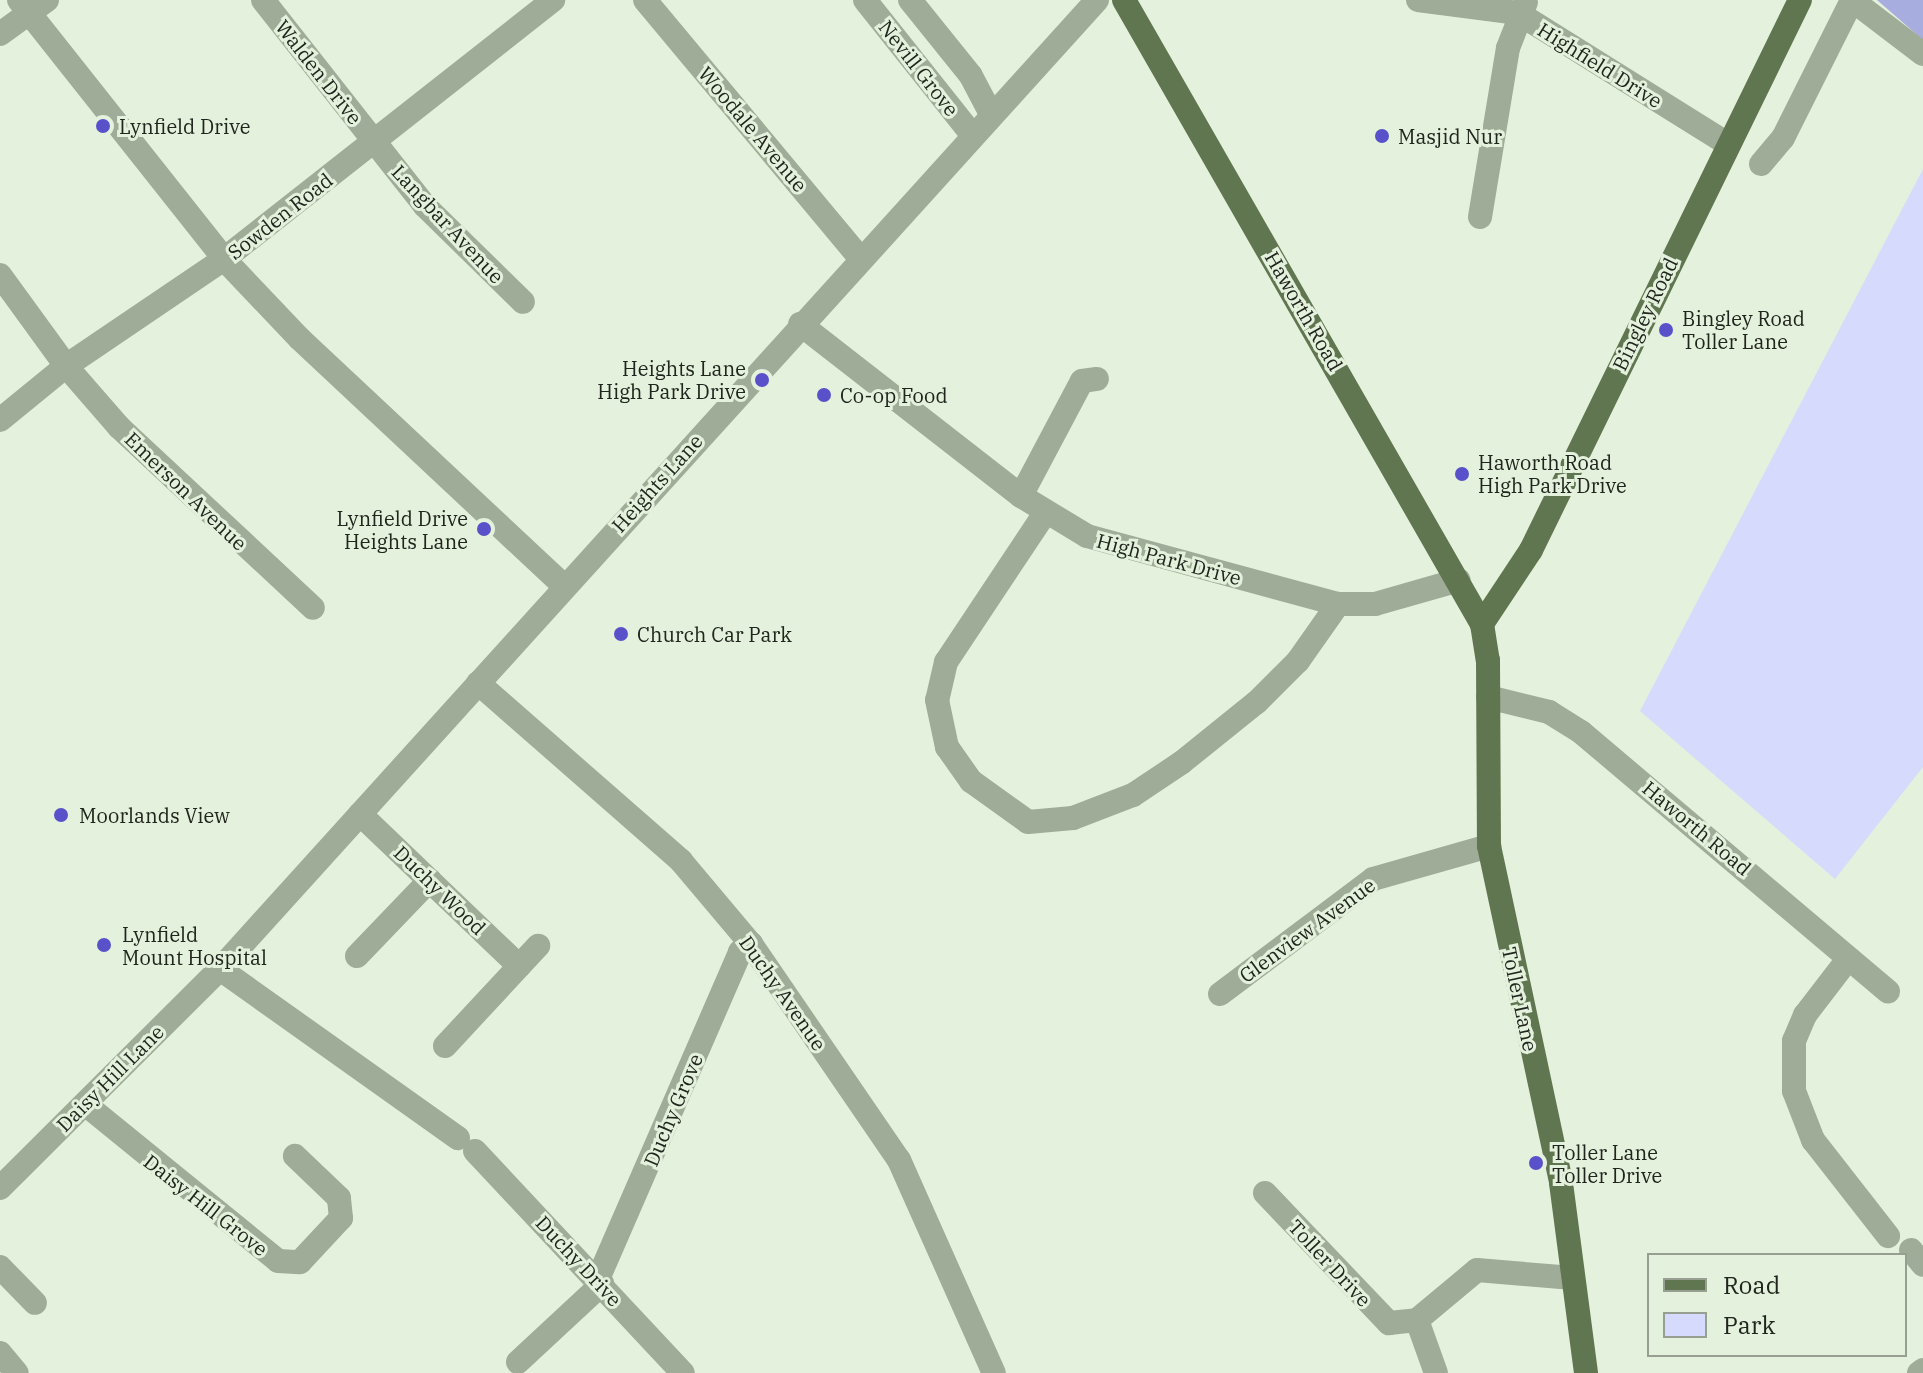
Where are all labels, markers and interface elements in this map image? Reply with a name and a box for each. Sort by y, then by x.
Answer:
street label: Walden Drive [271,15,367,129]
street label: Nevill Grove [874,15,964,121]
street label: Highfield Drive [1533,17,1667,113]
street label: Woodale Avenue [694,61,812,197]
place label: Lynfield Drive [119,114,250,138]
marker: Lynfield Drive [94,117,112,135]
place label: Masjid Nur [1398,124,1502,148]
marker: Masjid Nur [1373,127,1391,145]
street label: Langbar Avenue [387,160,509,288]
street label: Sowden Road [223,168,337,264]
street label: Haworth Road [1260,247,1348,375]
street label: Bingley Road [1607,253,1683,375]
place label: Bingley Road Toller Lane [1682,306,1805,353]
marker: Bingley Road Toller Lane [1657,321,1675,339]
place label: Heights Lane High Park Drive [597,356,746,403]
marker: Heights Lane High Park Drive [753,371,771,389]
place label: Co-op Food [840,383,948,407]
marker: Co-op Food [815,386,833,404]
street label: Emerson Avenue [120,427,252,555]
street label: Heights Lane [607,429,707,537]
place label: Haworth Road High Park Drive [1478,450,1627,497]
marker: Haworth Road High Park Drive [1453,465,1471,483]
place label: Lynfield Drive Heights Lane [337,506,468,553]
marker: Lynfield Drive Heights Lane [475,520,493,538]
street label: High Park Drive [1094,528,1244,590]
place label: Church Car Park [637,622,792,646]
marker: Church Car Park [612,625,630,643]
street label: Haworth Road [1638,776,1756,880]
place label: Moorlands View [79,803,230,827]
marker: Moorlands View [50,804,72,826]
street label: Duchy Wood [389,840,491,940]
street label: Glenview Avenue [1234,873,1380,987]
place label: Lynfield Mount Hospital [122,922,267,969]
street label: Duchy Avenue [735,931,831,1055]
marker: Lynfield Mount Hospital [93,934,115,956]
street label: Toller Lane [1497,945,1543,1053]
street label: Daisy Hill Lane [52,1020,168,1136]
street label: Duchy Grove [639,1050,707,1170]
place label: Toller Lane Toller Drive [1552,1140,1662,1187]
street label: Daisy Hill Grove [139,1149,273,1261]
marker: Toller Lane Toller Drive [1527,1154,1545,1172]
street label: Duchy Drive [531,1211,627,1311]
street label: Toller Drive [1284,1215,1376,1311]
legend [1647,1253,1907,1357]
text: Road [1723,1269,1780,1301]
text: Park [1723,1309,1775,1341]

